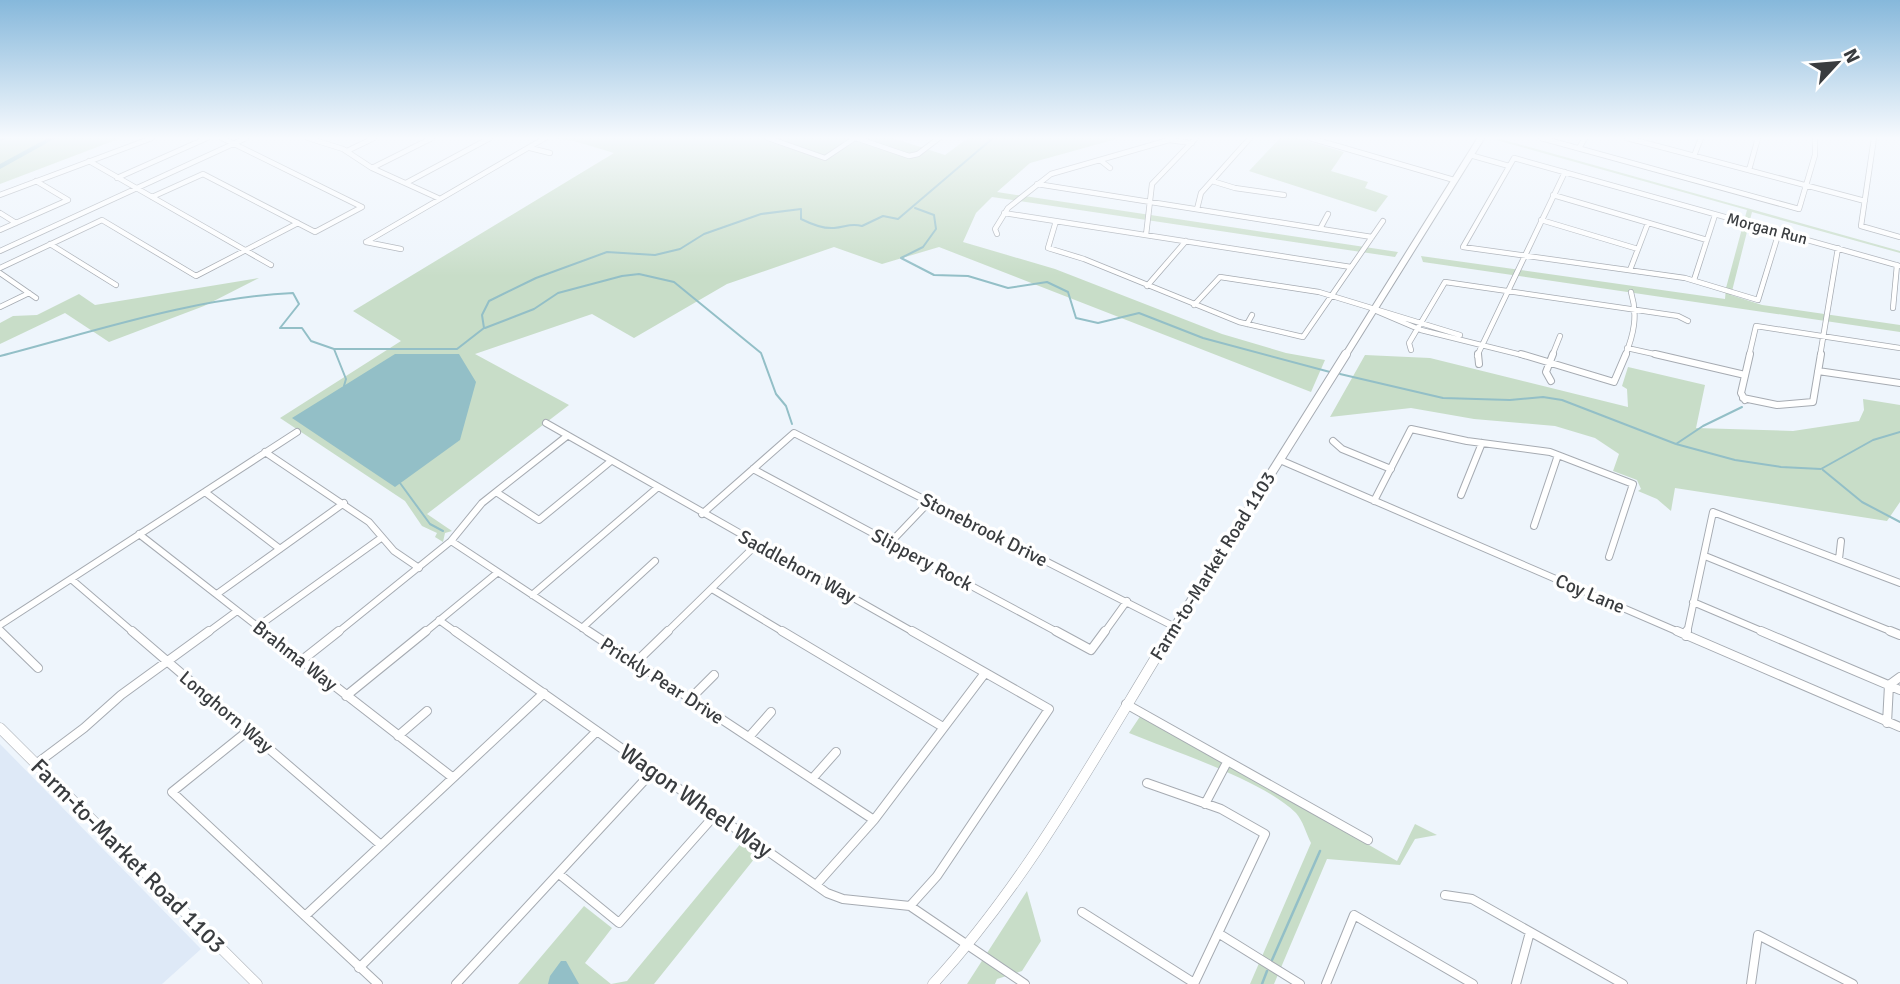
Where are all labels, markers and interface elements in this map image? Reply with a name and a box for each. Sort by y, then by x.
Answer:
north arrow [1802,28,1872,98]
text: N [1838,45,1865,67]
street label: Morgan Run [1725,209,1809,249]
street label: Farm-to-Market Road 1103 [1145,467,1281,665]
street label: Stonebrook Drive [916,488,1052,572]
street label: Slippery Rock [867,523,977,597]
street label: Saddlehorn Way [734,525,860,609]
street label: Coy Lane [1552,569,1628,619]
street label: Brahma Way [248,616,342,697]
street label: Prickly Pear Drive [596,632,728,730]
street label: Longhorn Way [174,666,278,758]
street label: Wagon Wheel Way [614,738,778,865]
street label: Farm-to-Market Road 1103 [24,752,232,960]

